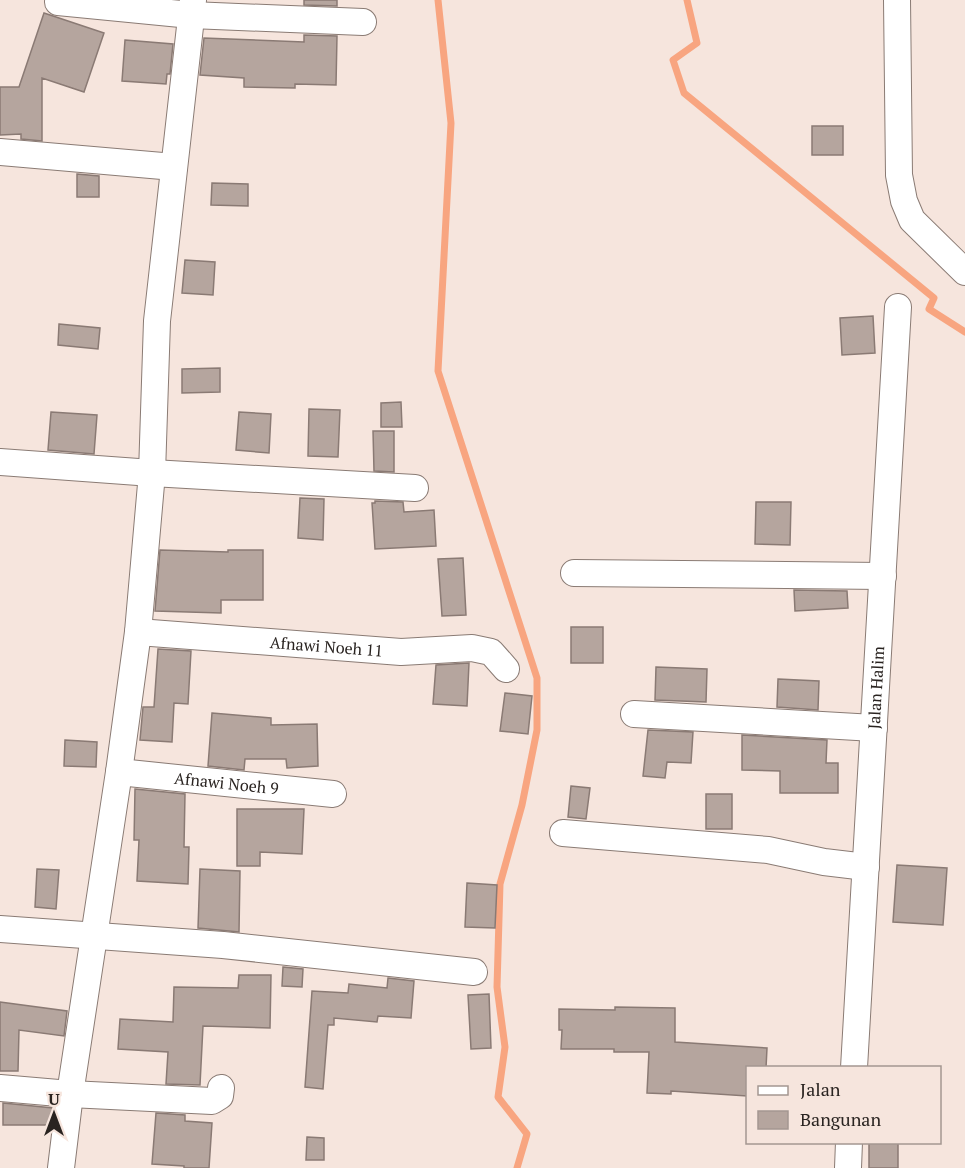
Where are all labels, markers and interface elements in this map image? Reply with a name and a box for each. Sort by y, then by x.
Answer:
street label: Afnawi Noeh 11 [269,631,384,662]
street label: Jalan Halim [863,645,889,730]
street label: Afnawi Noeh 9 [173,767,280,799]
legend [746,1066,941,1144]
text: Jalan [800,1077,841,1101]
north arrow [24,1084,84,1144]
text: U [48,1088,60,1110]
text: Bangunan [800,1107,881,1131]

